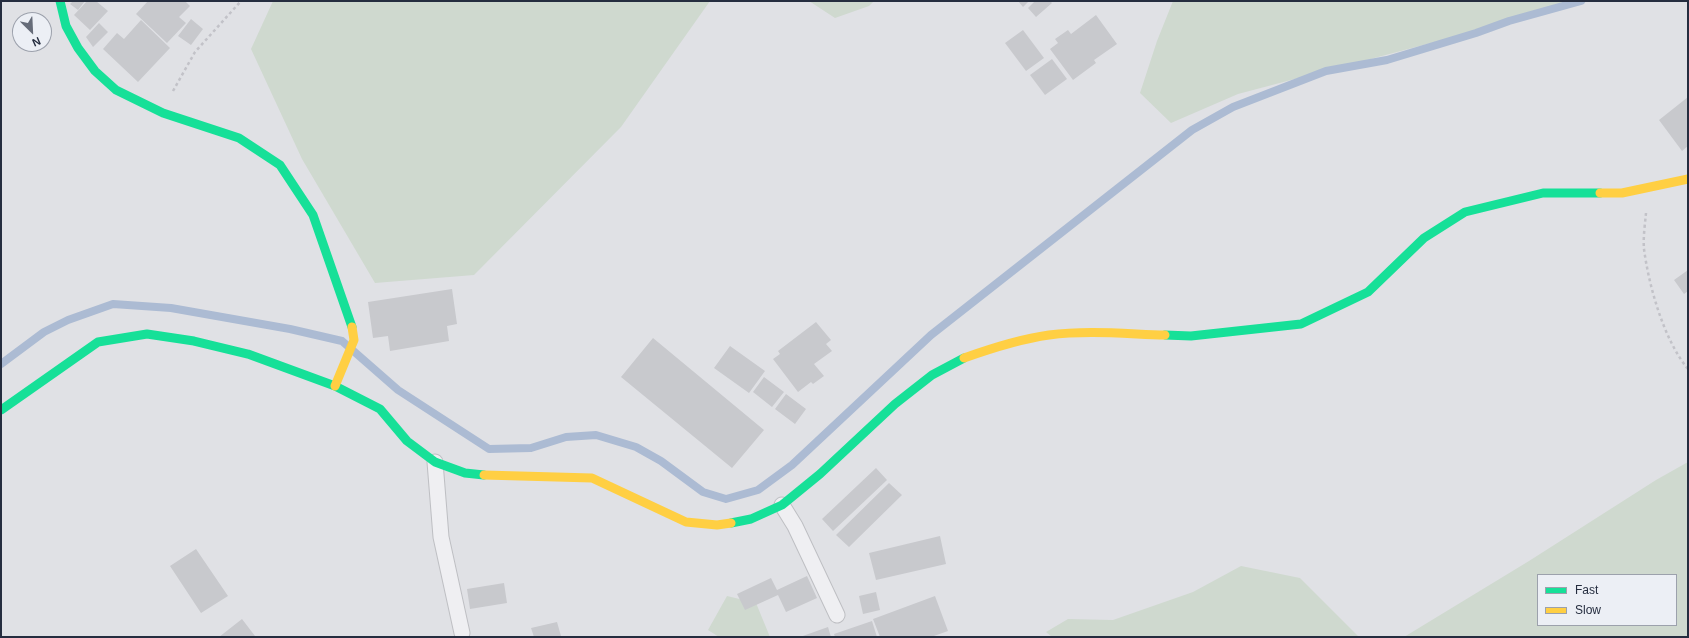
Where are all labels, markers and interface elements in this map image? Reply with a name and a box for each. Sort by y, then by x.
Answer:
north arrow [12,12,52,52]
text: N [30,35,43,49]
legend [1537,574,1677,626]
text: Fast [1575,583,1598,597]
text: Slow [1575,603,1601,617]

